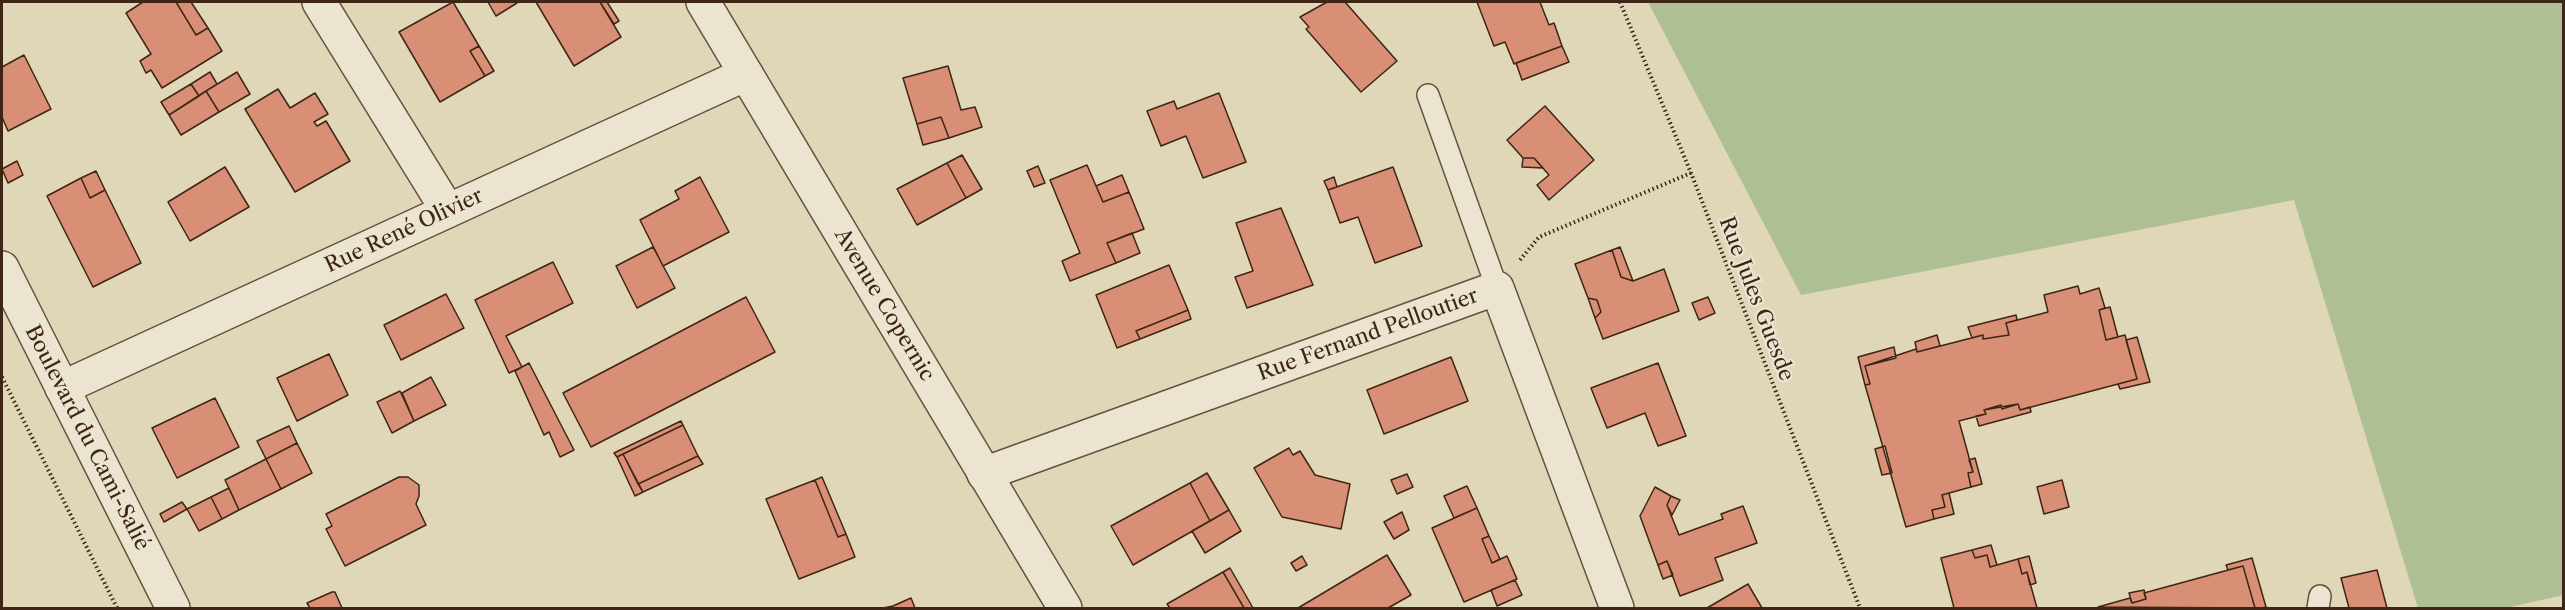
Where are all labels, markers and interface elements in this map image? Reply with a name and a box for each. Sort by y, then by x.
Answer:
street label: Rue René Olivier [321,183,487,279]
street label: Rue Jules Guesde [1713,213,1799,385]
street label: Avenue Copernic [829,224,939,386]
street label: Rue Fernand Pelloutier [1254,283,1482,387]
street label: Boulevard du Cami-Salié [19,321,155,555]

